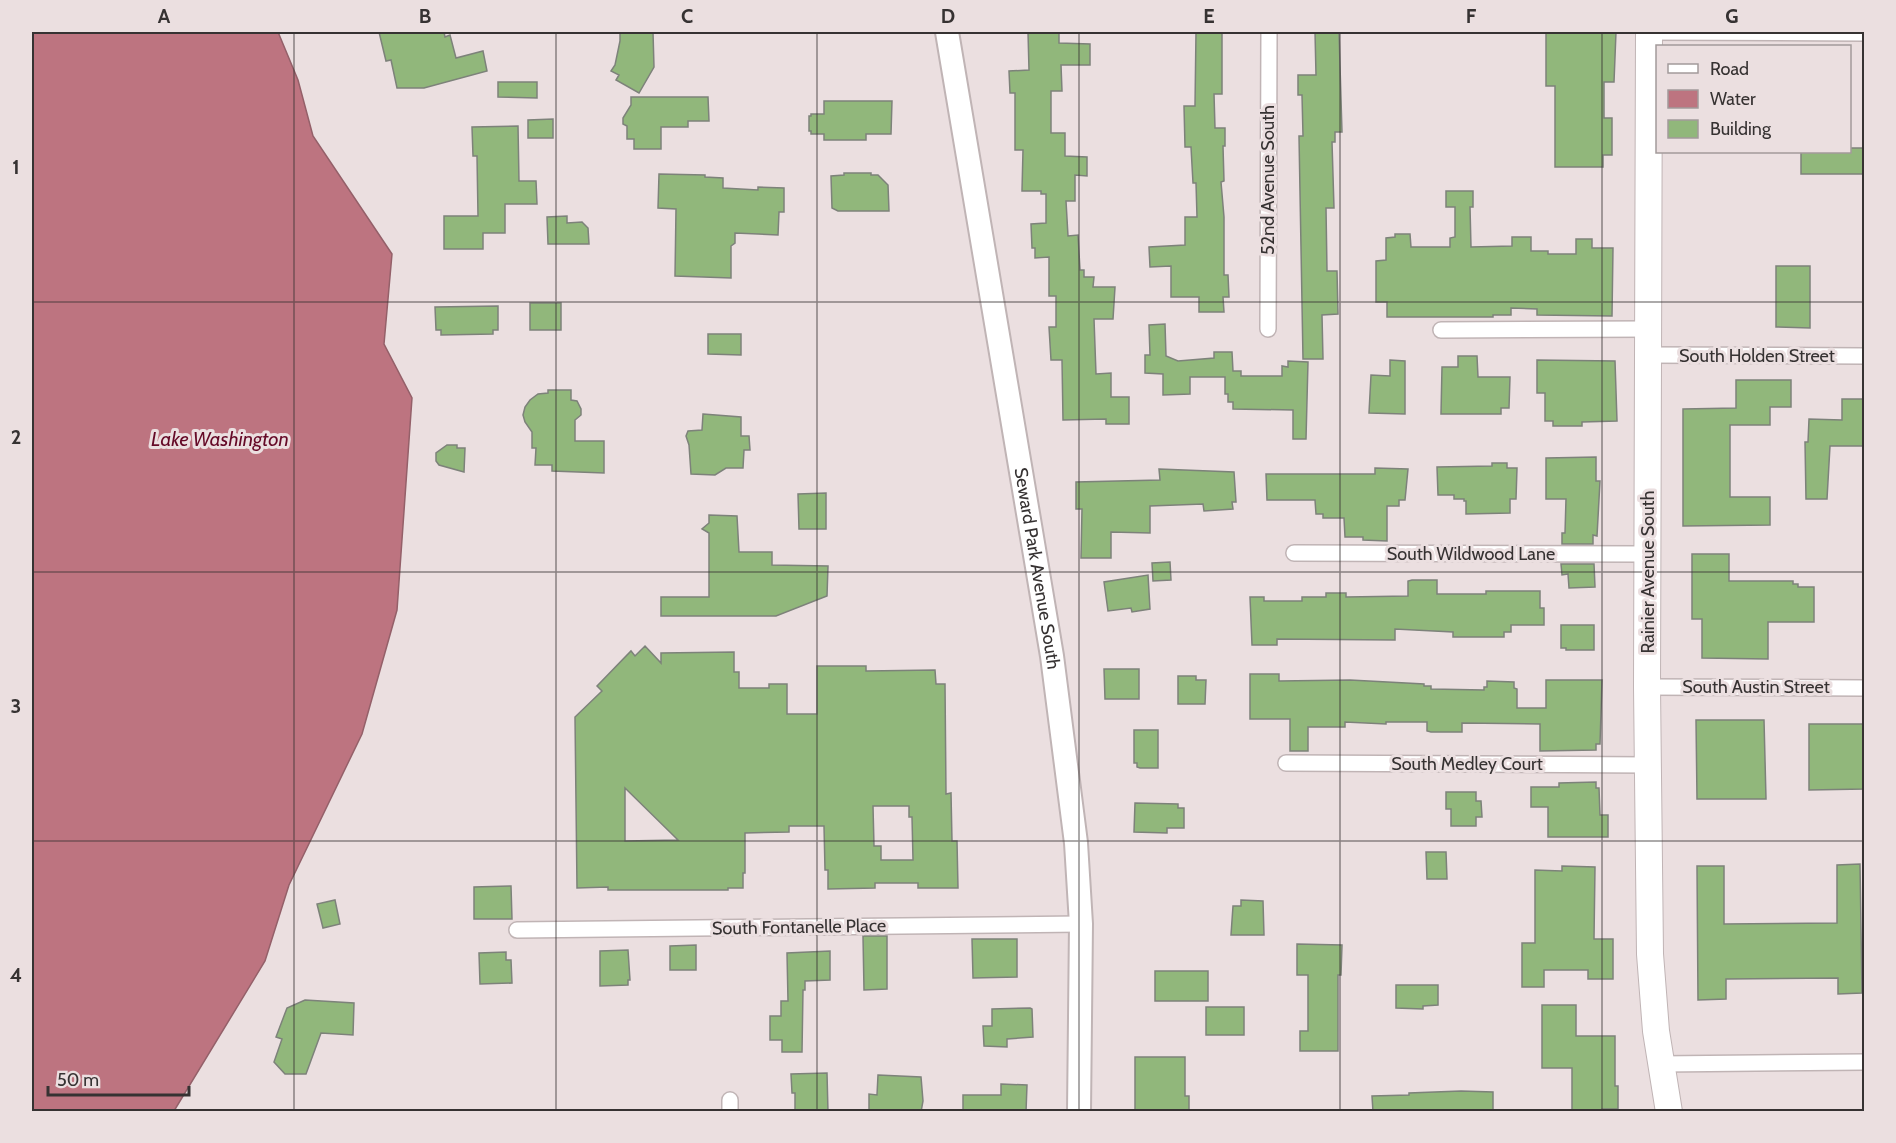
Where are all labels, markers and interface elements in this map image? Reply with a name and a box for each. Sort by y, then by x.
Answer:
text: A [158,4,171,28]
text: B [419,4,431,28]
text: C [681,4,693,28]
text: D [941,4,955,28]
text: E [1203,4,1215,28]
text: F [1466,4,1477,28]
text: G [1725,4,1739,28]
legend [1656,45,1851,153]
text: Road [1710,58,1749,80]
text: Water [1710,88,1756,110]
street label: 52nd Avenue South [1257,105,1279,255]
text: Building [1710,118,1772,140]
text: 1 [12,155,20,179]
street label: South Holden Street [1679,345,1835,367]
text: 2 [11,425,21,449]
water label: Lake Washington [151,427,289,451]
street label: Seward Park Avenue South [1009,466,1065,671]
street label: Rainier Avenue South [1637,491,1659,653]
street label: South Wildwood Lane [1387,543,1555,565]
street label: South Austin Street [1682,676,1830,698]
text: 3 [11,694,21,718]
street label: South Medley Court [1391,753,1543,775]
street label: South Fontanelle Place [712,914,886,940]
text: 4 [10,963,22,987]
scale bar [48,1059,189,1097]
text: 50 m [57,1069,99,1091]

